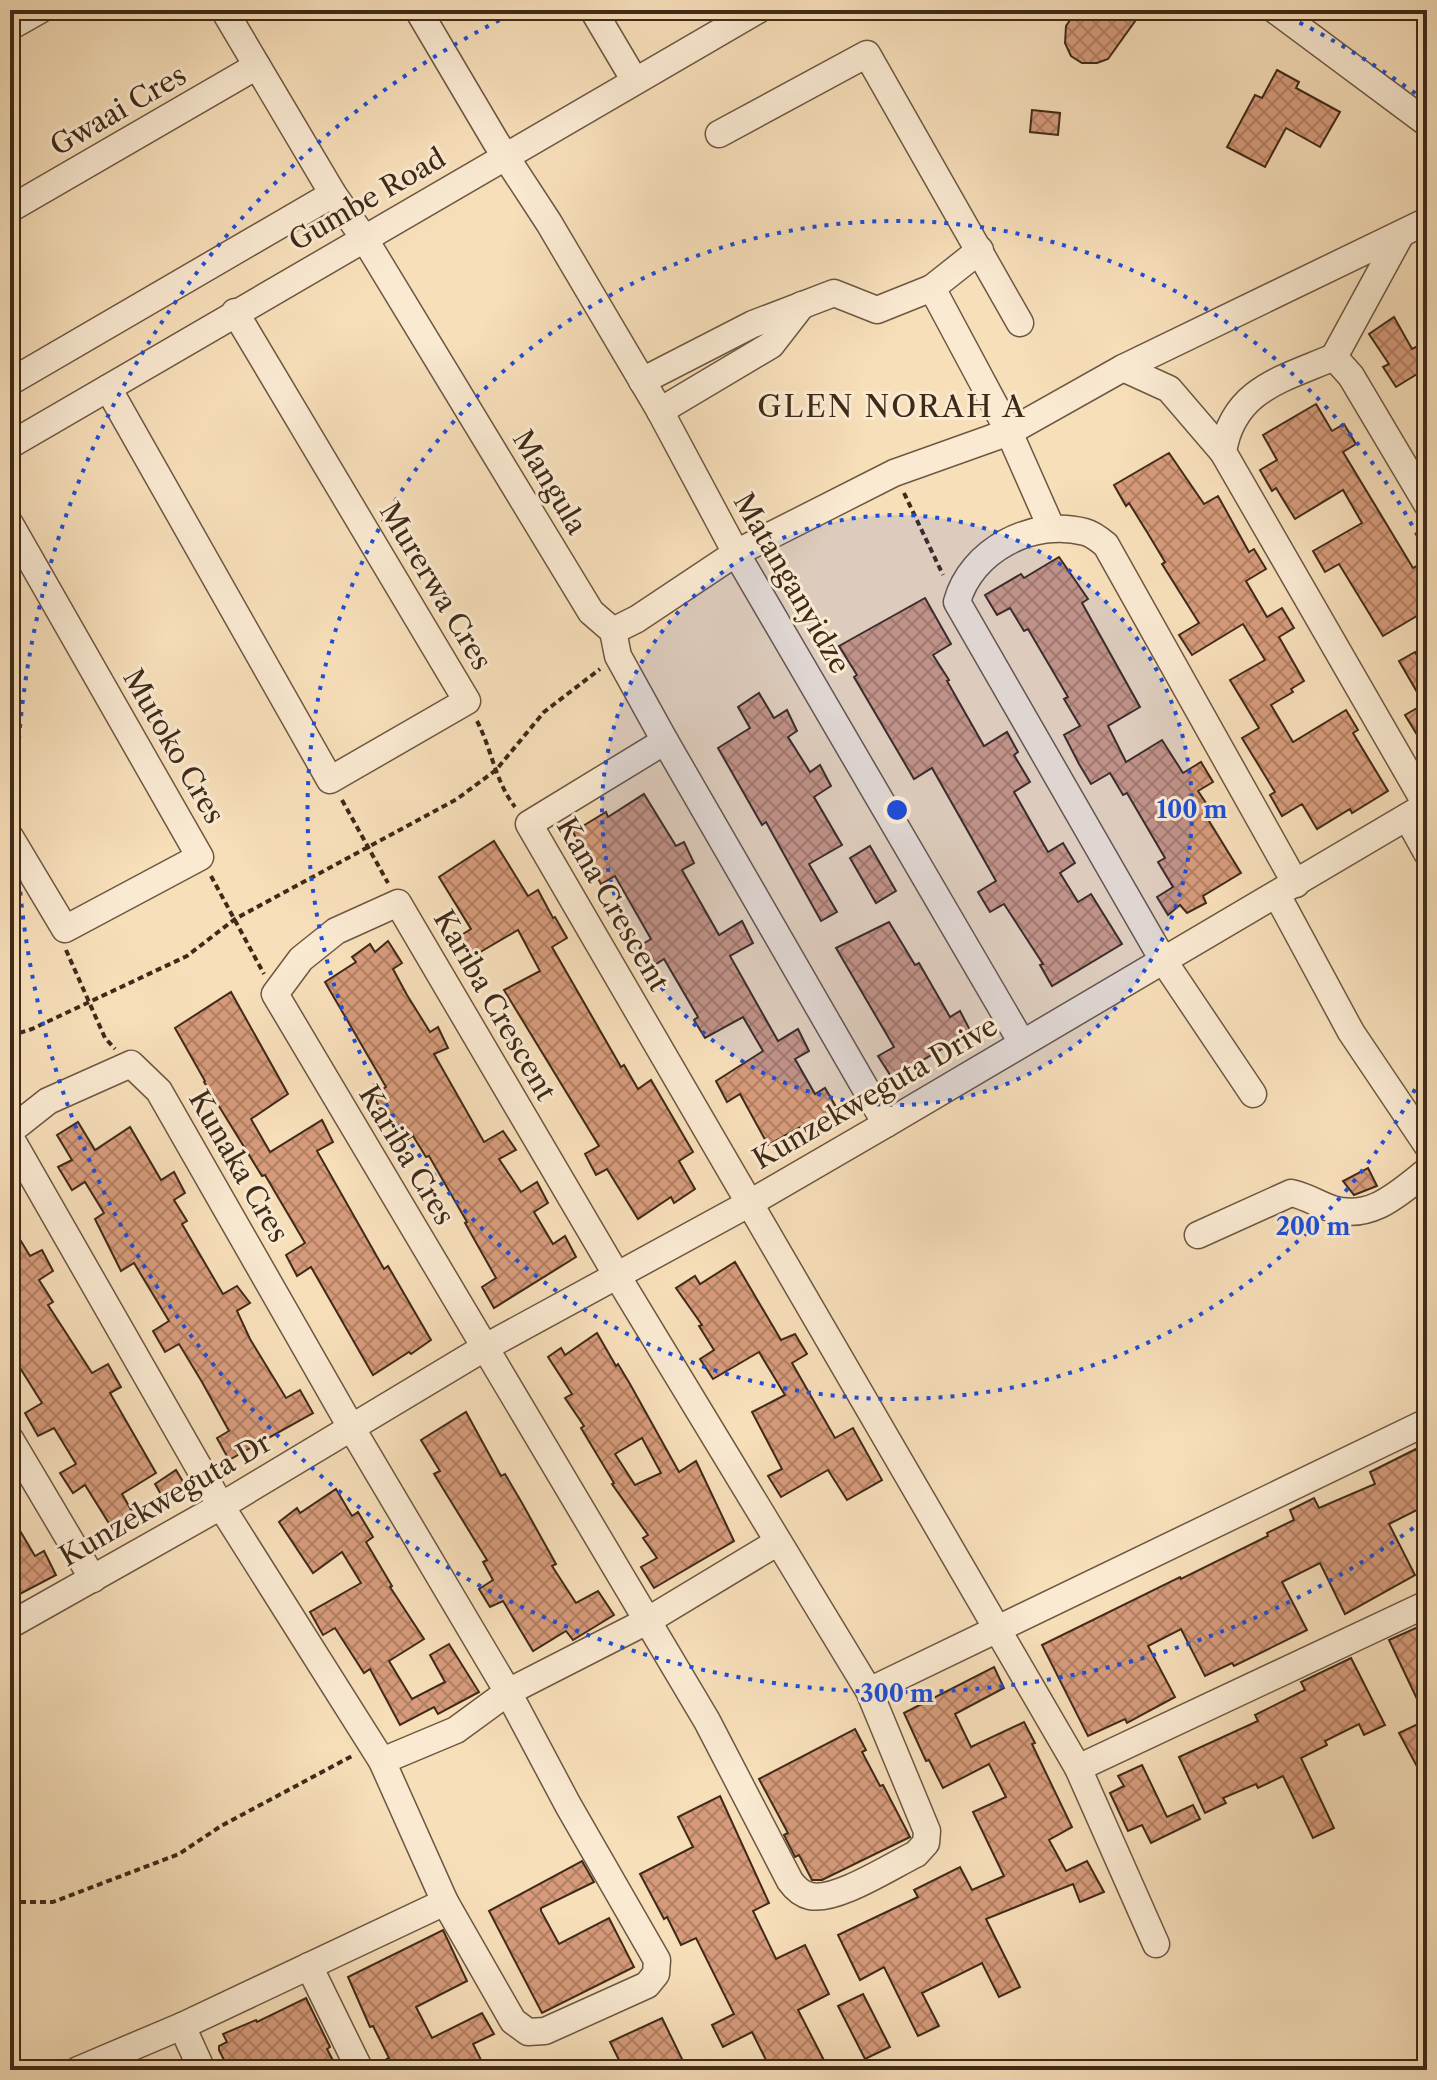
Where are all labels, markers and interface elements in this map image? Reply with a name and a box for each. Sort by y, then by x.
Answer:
street label: Gwaai Cres [44,57,192,163]
street label: Gumbe Road [283,140,451,258]
district label: GLEN NORAH A [757,388,1027,425]
street label: Mangula [506,424,594,540]
street label: Matanganyidze [727,487,857,679]
street label: Murerwa Cres [373,496,499,676]
street label: Mutoko Cres [116,663,232,829]
text: 100 m [1156,795,1228,824]
centre of rings [883,796,911,824]
street label: Kana Crescent [550,811,676,997]
street label: Kariba Crescent [427,904,563,1106]
street label: Kunzekweguta Drive [747,1008,1003,1176]
street label: Kariba Cres [352,1079,462,1231]
street label: Kunaka Cres [182,1084,296,1248]
text: 200 m [1276,1212,1350,1241]
street label: Kunzekweguta Dr [53,1425,277,1573]
text: 300 m [860,1679,934,1708]

